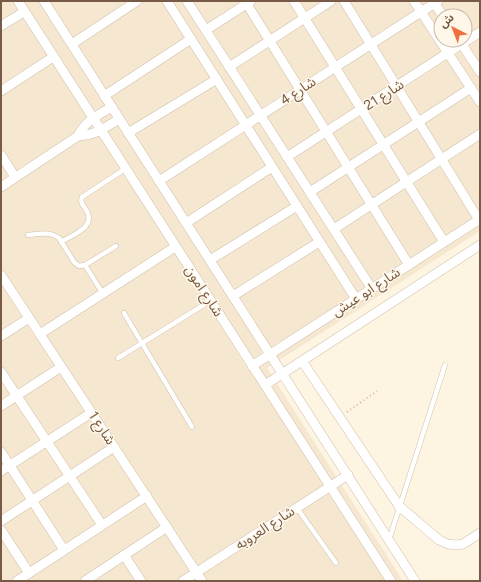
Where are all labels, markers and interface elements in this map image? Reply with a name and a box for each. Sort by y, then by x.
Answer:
north arrow [433,8,473,48]
text: ش [437,11,457,31]
street label: شارع 4 [277,73,320,111]
street label: شارع 21 [361,76,408,116]
street label: شارع امون [180,262,227,321]
street label: شارع ابو عيش [329,264,404,322]
street label: شارع 1 [83,408,119,449]
street label: شارع العروبه [232,503,299,555]

